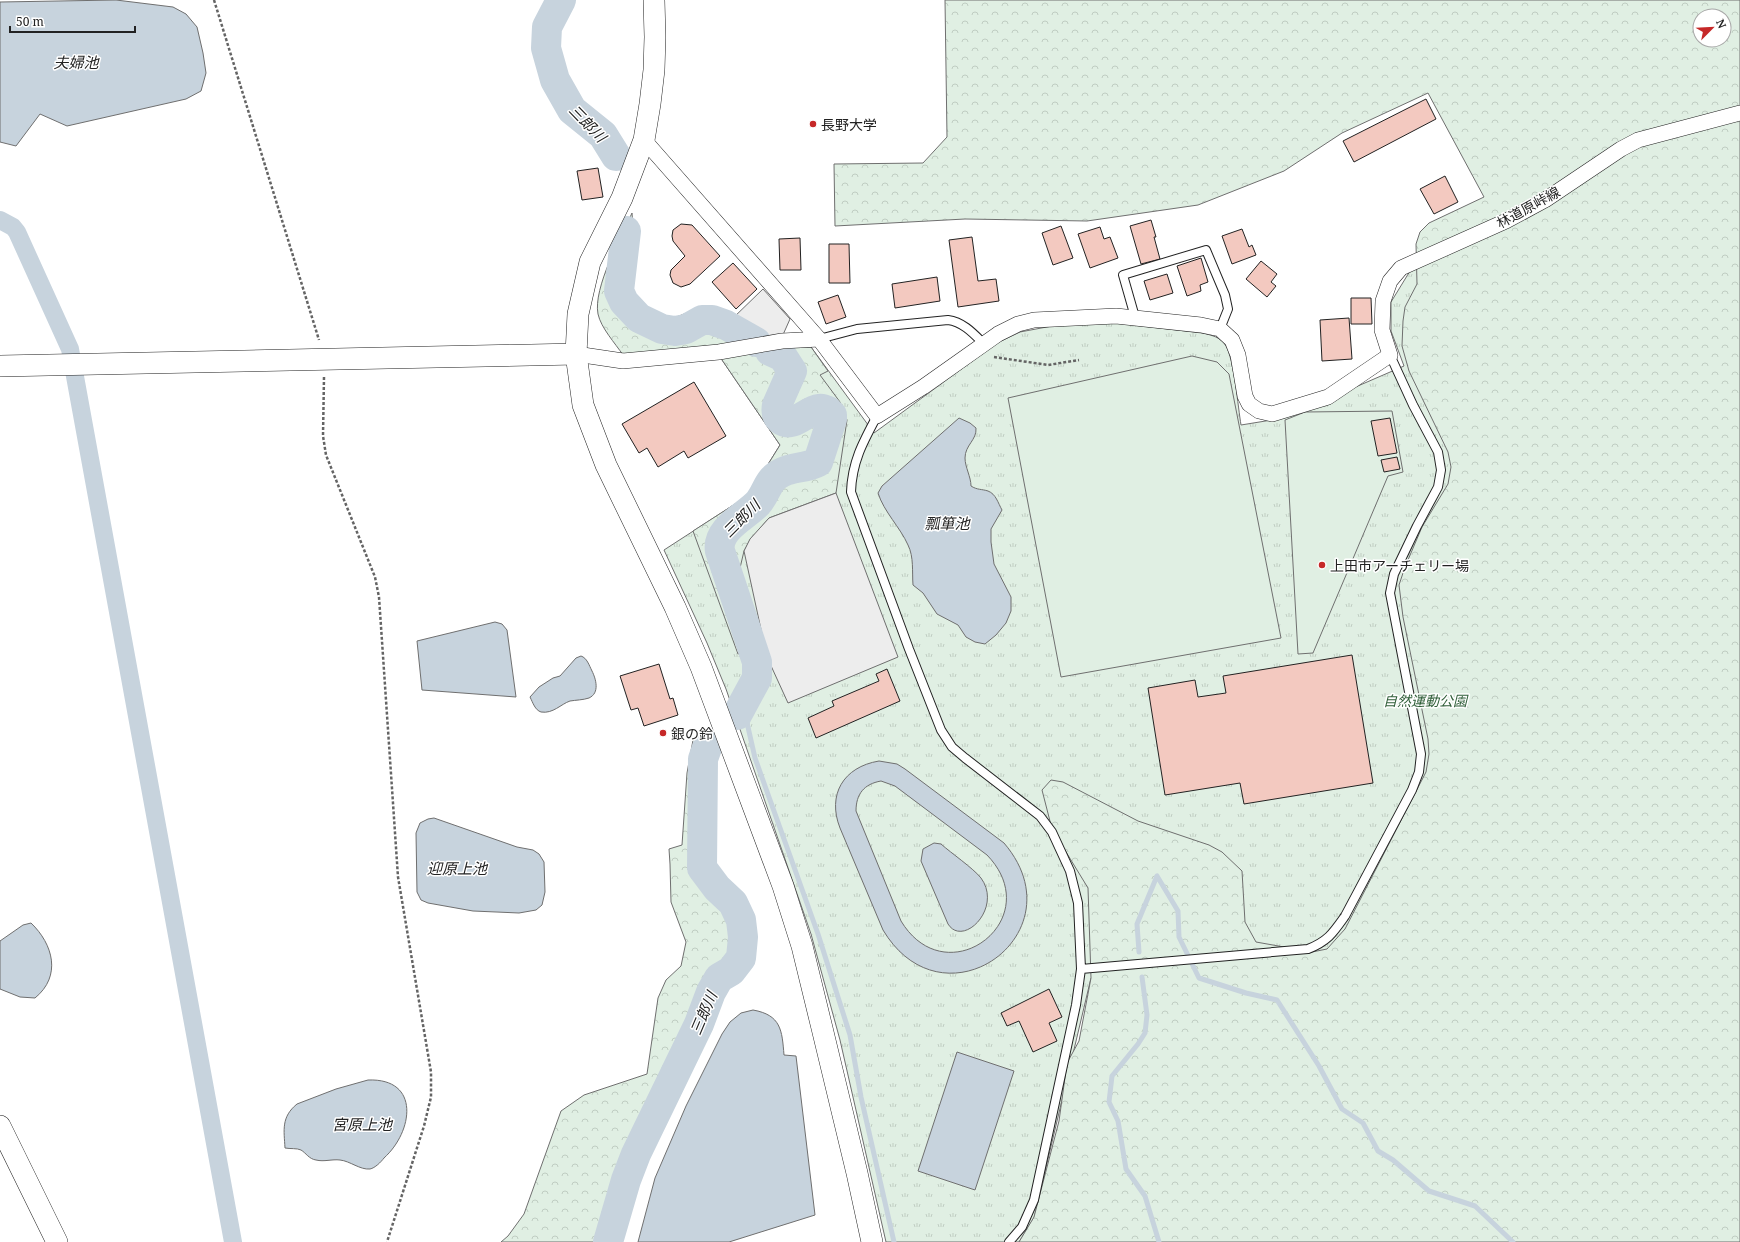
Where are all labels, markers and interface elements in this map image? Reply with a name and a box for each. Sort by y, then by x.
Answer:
scale bar [10,8,135,34]
north arrow [1692,8,1732,48]
text: 50 m [16,13,44,30]
text: N [1713,17,1730,31]
water label: 夫婦池 [53,52,100,72]
water label: 三郎川 [565,100,612,148]
place label: 長野大学 [821,115,877,134]
marker: 長野大学 [808,119,818,129]
street label: 林道原峠線 [1493,182,1563,232]
water label: 三郎川 [718,494,765,541]
water label: 瓢箪池 [924,513,971,533]
place label: 上田市アーチェリー場 [1330,556,1469,575]
marker: 上田市アーチェリー場 [1317,560,1327,570]
park label: 自然運動公園 [1383,691,1469,710]
place label: 銀の鈴 [671,724,713,743]
marker: 銀の鈴 [658,728,668,738]
water label: 迎原上池 [427,858,489,878]
water label: 三郎川 [685,987,722,1038]
water label: 宮原上池 [332,1114,394,1134]

